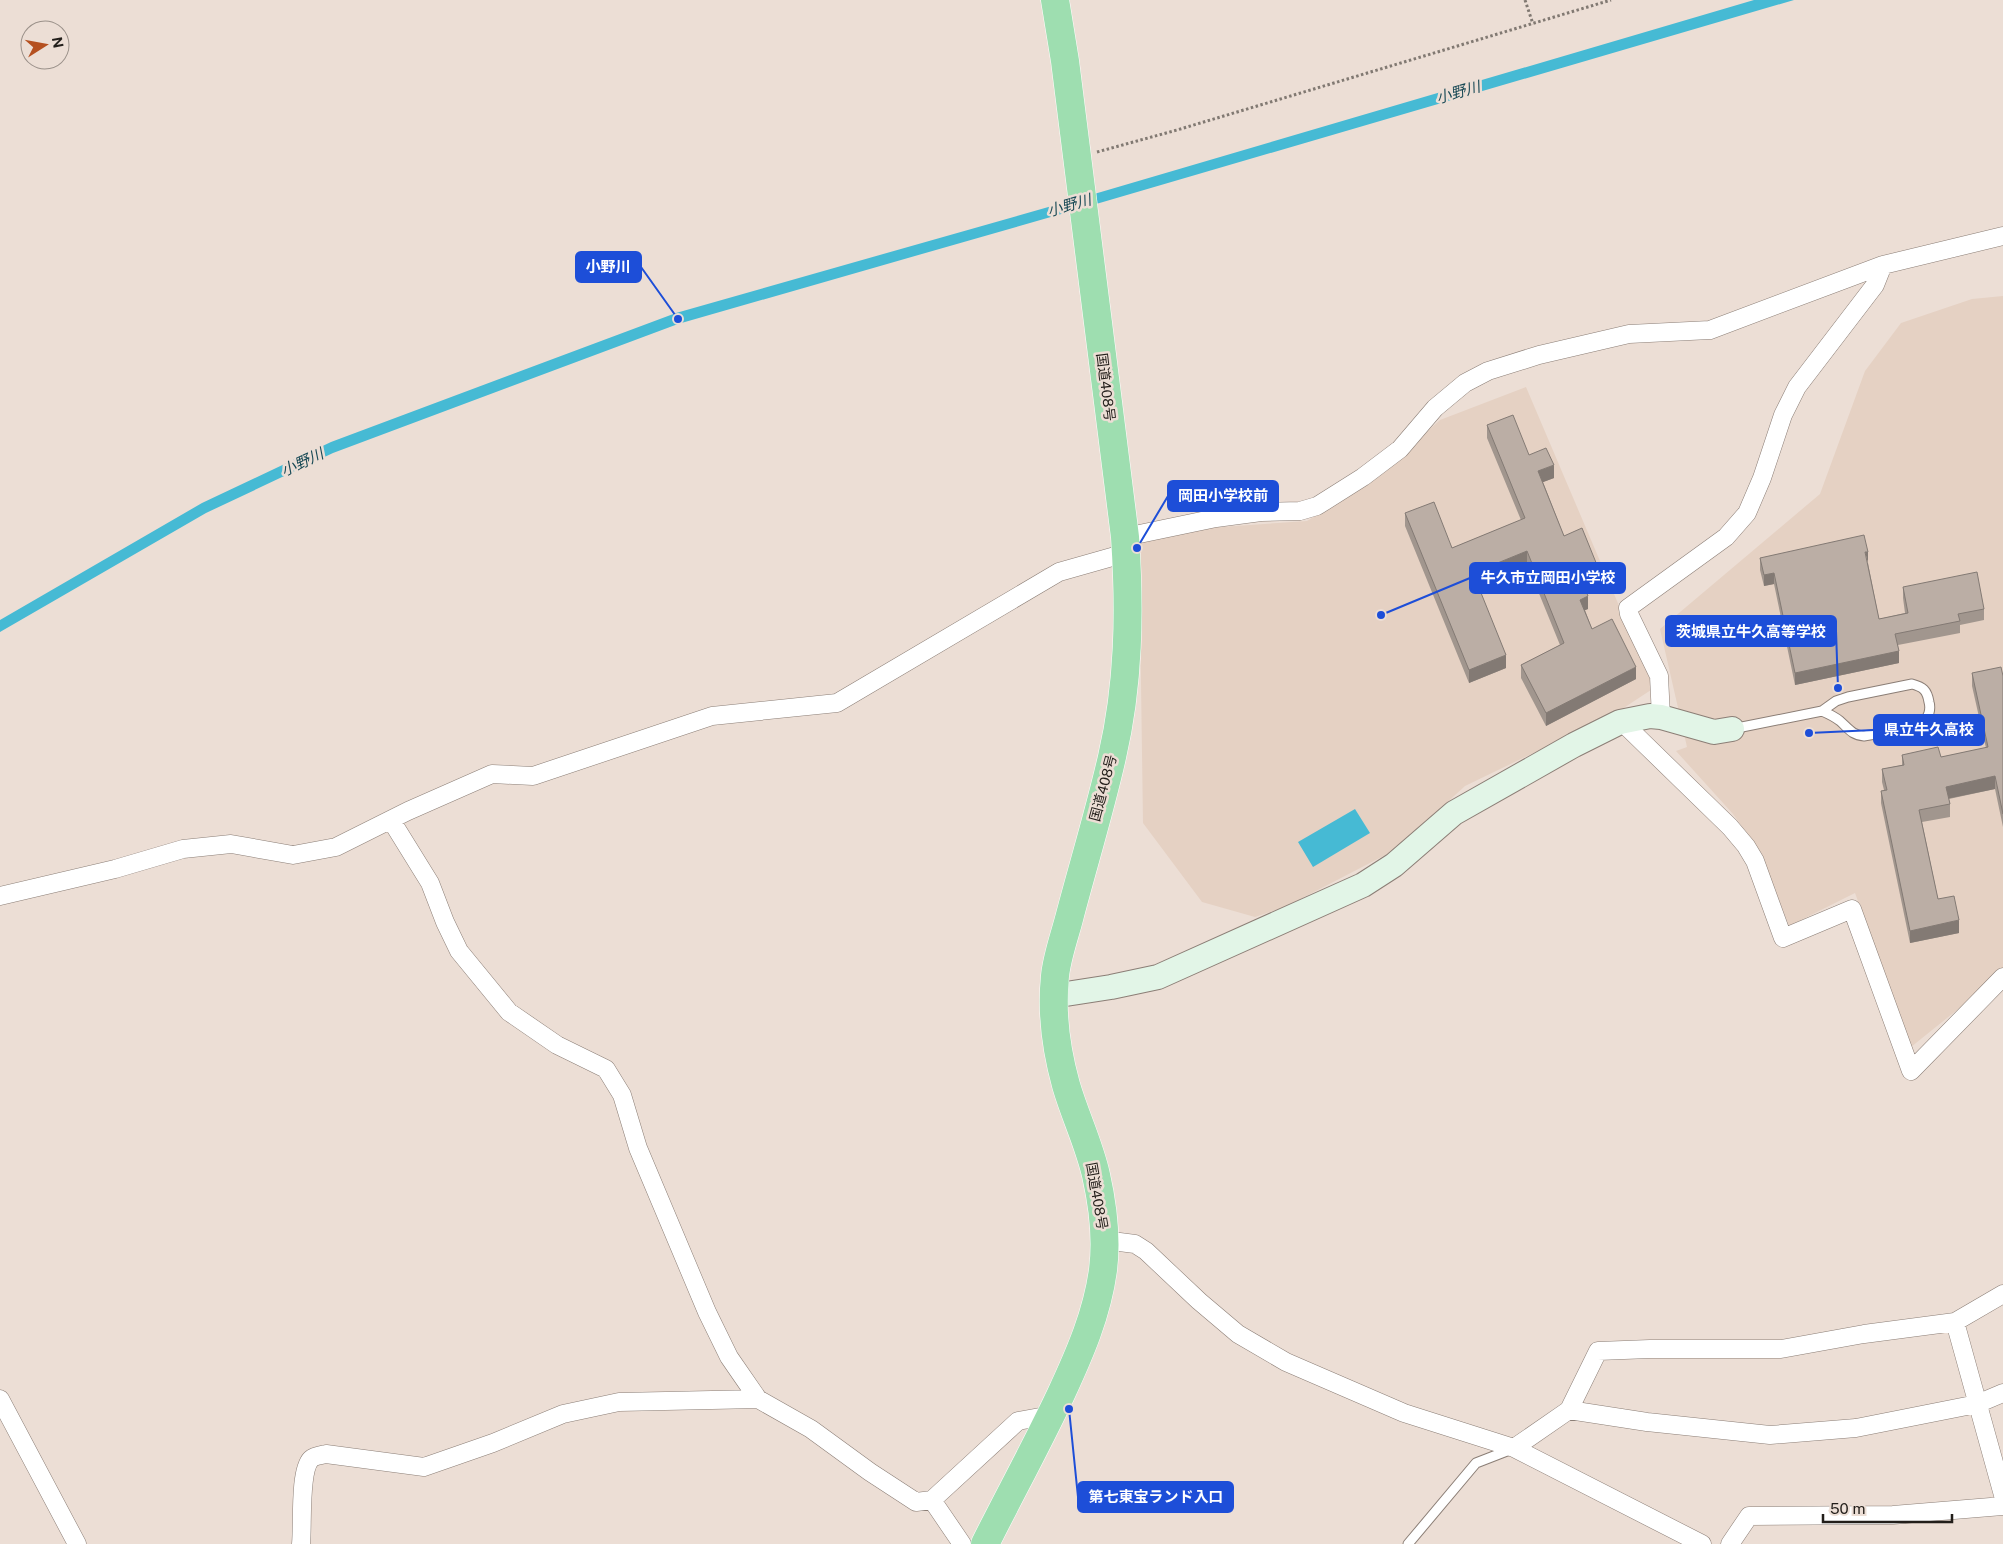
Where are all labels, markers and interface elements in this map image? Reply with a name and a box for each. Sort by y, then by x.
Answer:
north arrow [20,20,70,70]
text: N [49,36,67,49]
water label: 小野川 [1434,77,1484,106]
water label: 小野川 [1045,190,1095,219]
callout: 小野川 [576,252,641,282]
text: 小野川 [585,258,631,275]
street label: 国道408号 [1094,352,1118,422]
water label: 小野川 [278,444,328,479]
callout: 岡田小学校前 [1168,481,1278,511]
text: 岡田小学校前 [1178,487,1268,504]
callout: 牛久市立岡田小学校 [1470,563,1625,593]
text: 牛久市立岡田小学校 [1480,569,1616,586]
callout: 茨城県立牛久高等学校 [1666,616,1836,646]
text: 茨城県立牛久高等学校 [1676,623,1826,640]
callout: 県立牛久高校 [1874,715,1984,745]
text: 県立牛久高校 [1884,721,1974,738]
street label: 国道408号 [1086,753,1120,823]
street label: 国道408号 [1083,1161,1111,1231]
callout: 第七東宝ランド入口 [1078,1482,1233,1512]
text: 第七東宝ランド入口 [1088,1488,1224,1505]
scale bar [1823,1492,1952,1524]
text: 50 m [1830,1500,1865,1517]

